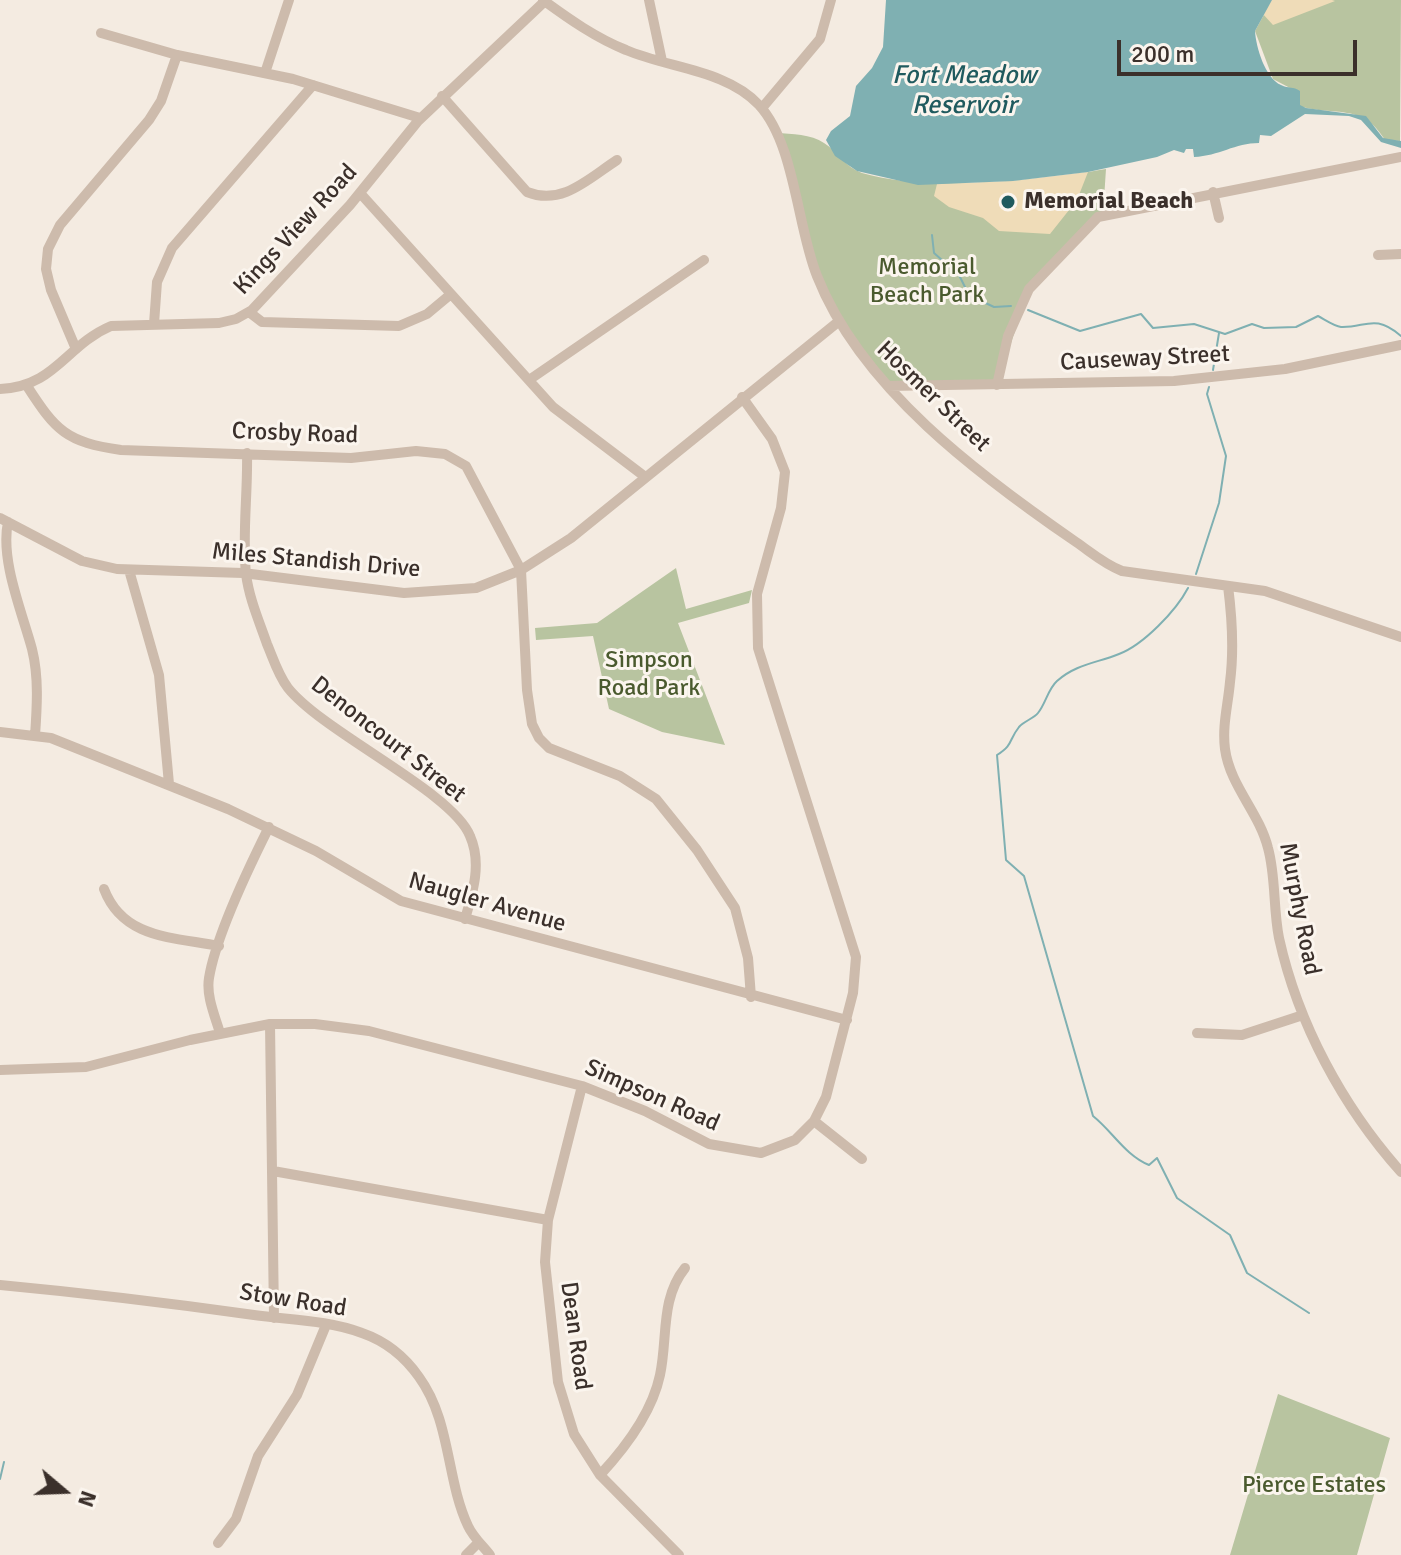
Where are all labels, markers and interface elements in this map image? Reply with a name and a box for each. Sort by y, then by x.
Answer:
scale bar [1121,24,1361,74]
text: 200 m [1131,39,1194,69]
water label: Fort Meadow Reservoir [892,60,1036,122]
street label: Kings View Road [228,159,364,301]
place label: Memorial Beach [1024,188,1193,216]
marker: Memorial Beach [999,193,1017,211]
park label: Memorial Beach Park [870,254,984,310]
street label: Hosmer Street [870,336,996,458]
street label: Causeway Street [1059,340,1231,378]
street label: Crosby Road [231,417,359,451]
street label: Miles Standish Drive [211,538,421,584]
park label: Simpson Road Park [598,647,700,703]
street label: Denoncourt Street [305,671,471,809]
street label: Murphy Road [1272,840,1326,978]
street label: Naugler Avenue [405,867,569,939]
street label: Simpson Road [580,1053,724,1139]
street label: Stow Road [238,1278,348,1324]
street label: Dean Road [553,1280,597,1392]
north arrow [24,1451,104,1531]
park label: Pierce Estates [1242,1472,1386,1500]
text: N [72,1487,102,1511]

